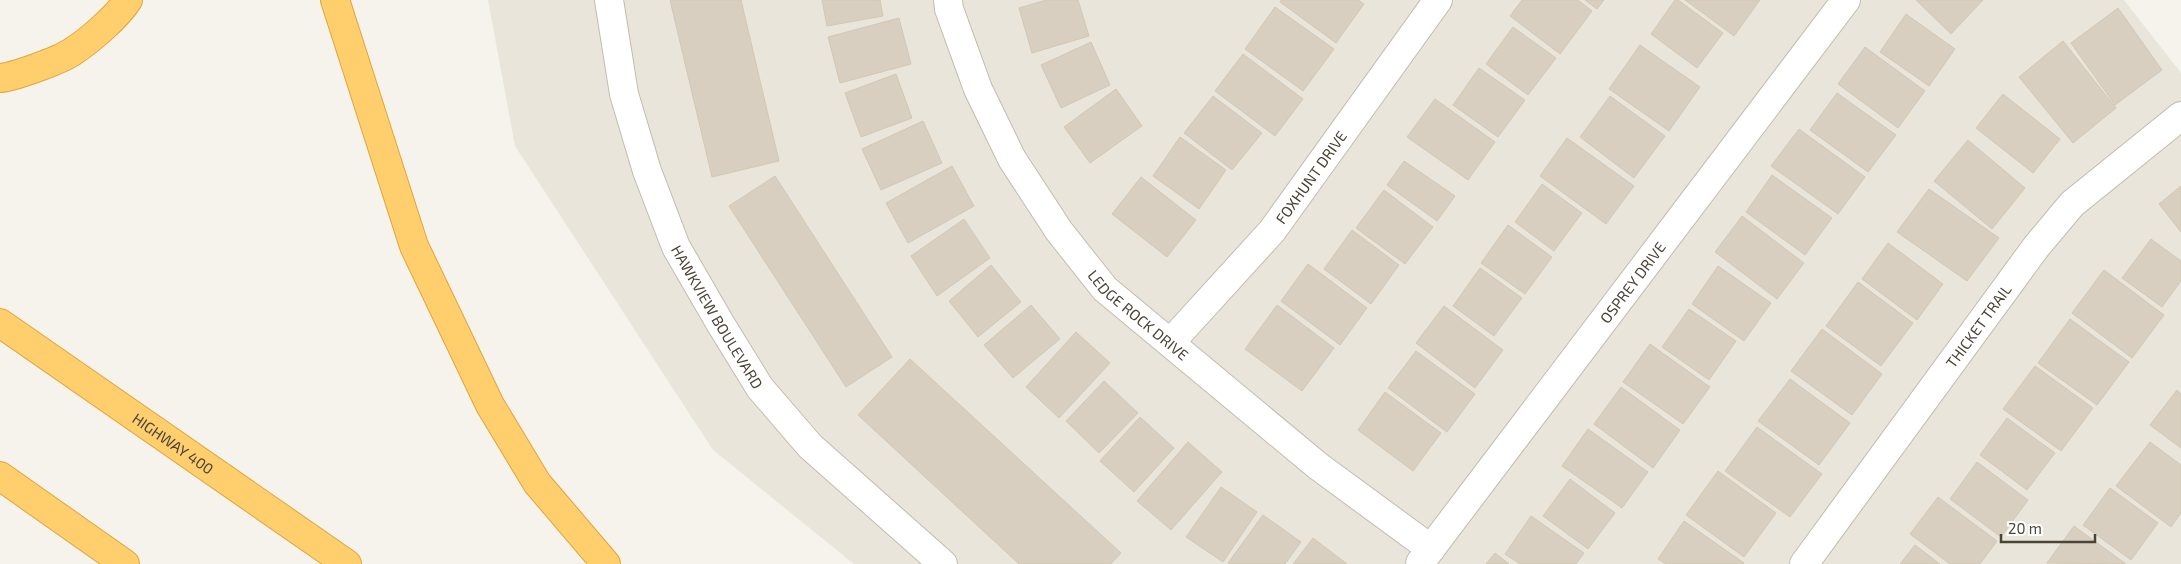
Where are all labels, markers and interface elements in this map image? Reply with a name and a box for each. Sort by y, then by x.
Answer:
street label: FOXHUNT DRIVE [1271,127,1350,227]
street label: OSPREY DRIVE [1596,238,1669,327]
street label: HAWKVIEW BOULEVARD [668,242,767,392]
street label: LEDGE ROCK DRIVE [1084,266,1192,364]
street label: THICKET TRAIL [1942,281,2015,371]
street label: HIGHWAY 400 [129,409,217,478]
scale bar [2001,512,2095,544]
text: 20 m [2008,519,2042,537]

